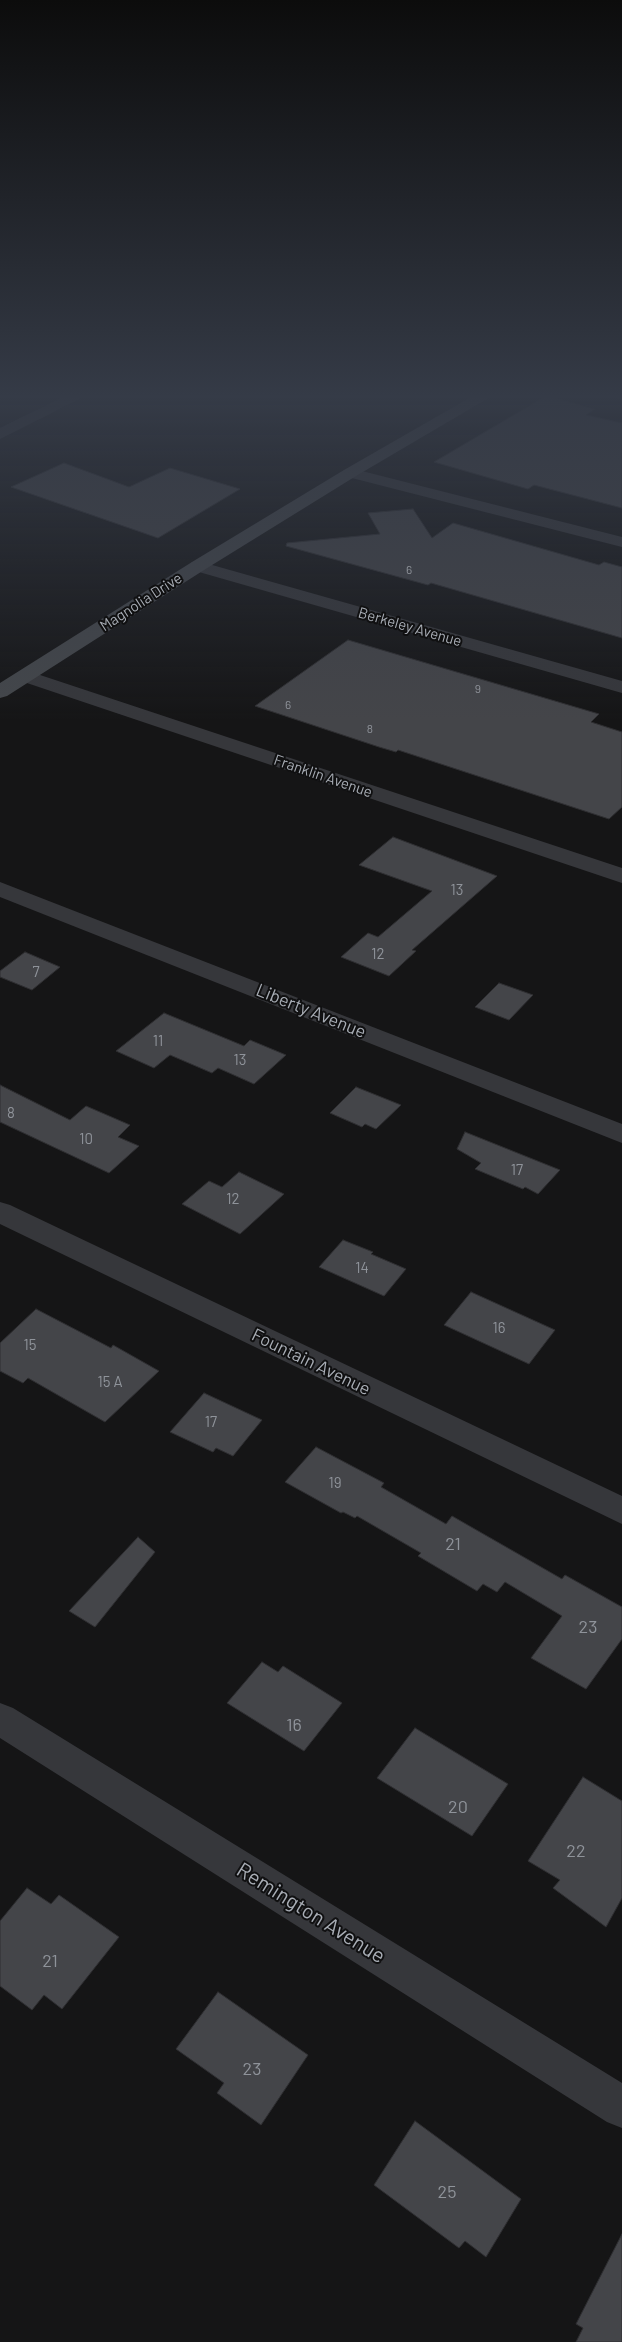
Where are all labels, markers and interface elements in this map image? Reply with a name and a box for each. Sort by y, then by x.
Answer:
house number: 6 [406,563,412,577]
street label: Magnolia Drive [97,569,185,635]
street label: Berkeley Avenue [356,604,464,650]
house number: 9 [475,682,481,696]
house number: 6 [285,698,291,712]
house number: 8 [367,722,373,736]
street label: Franklin Avenue [271,751,375,801]
house number: 13 [451,881,463,899]
house number: 12 [371,945,385,963]
house number: 7 [32,963,40,981]
street label: Liberty Avenue [253,979,369,1043]
house number: 11 [153,1032,163,1050]
house number: 13 [234,1051,246,1069]
house number: 8 [7,1104,15,1122]
house number: 10 [79,1130,93,1148]
house number: 17 [511,1161,523,1179]
house number: 12 [226,1190,240,1208]
house number: 14 [355,1259,369,1277]
house number: 16 [493,1319,505,1337]
street label: Fountain Avenue [248,1324,374,1400]
house number: 15 [24,1336,36,1354]
house number: 15 A [97,1373,123,1391]
house number: 17 [205,1413,217,1431]
house number: 19 [328,1474,342,1492]
house number: 21 [445,1533,461,1555]
house number: 23 [579,1616,597,1638]
house number: 16 [286,1714,302,1736]
house number: 20 [448,1796,468,1818]
house number: 22 [566,1840,586,1862]
street label: Remington Avenue [232,1857,390,1969]
house number: 21 [42,1950,58,1972]
house number: 23 [243,2058,261,2080]
house number: 25 [438,2181,456,2203]

